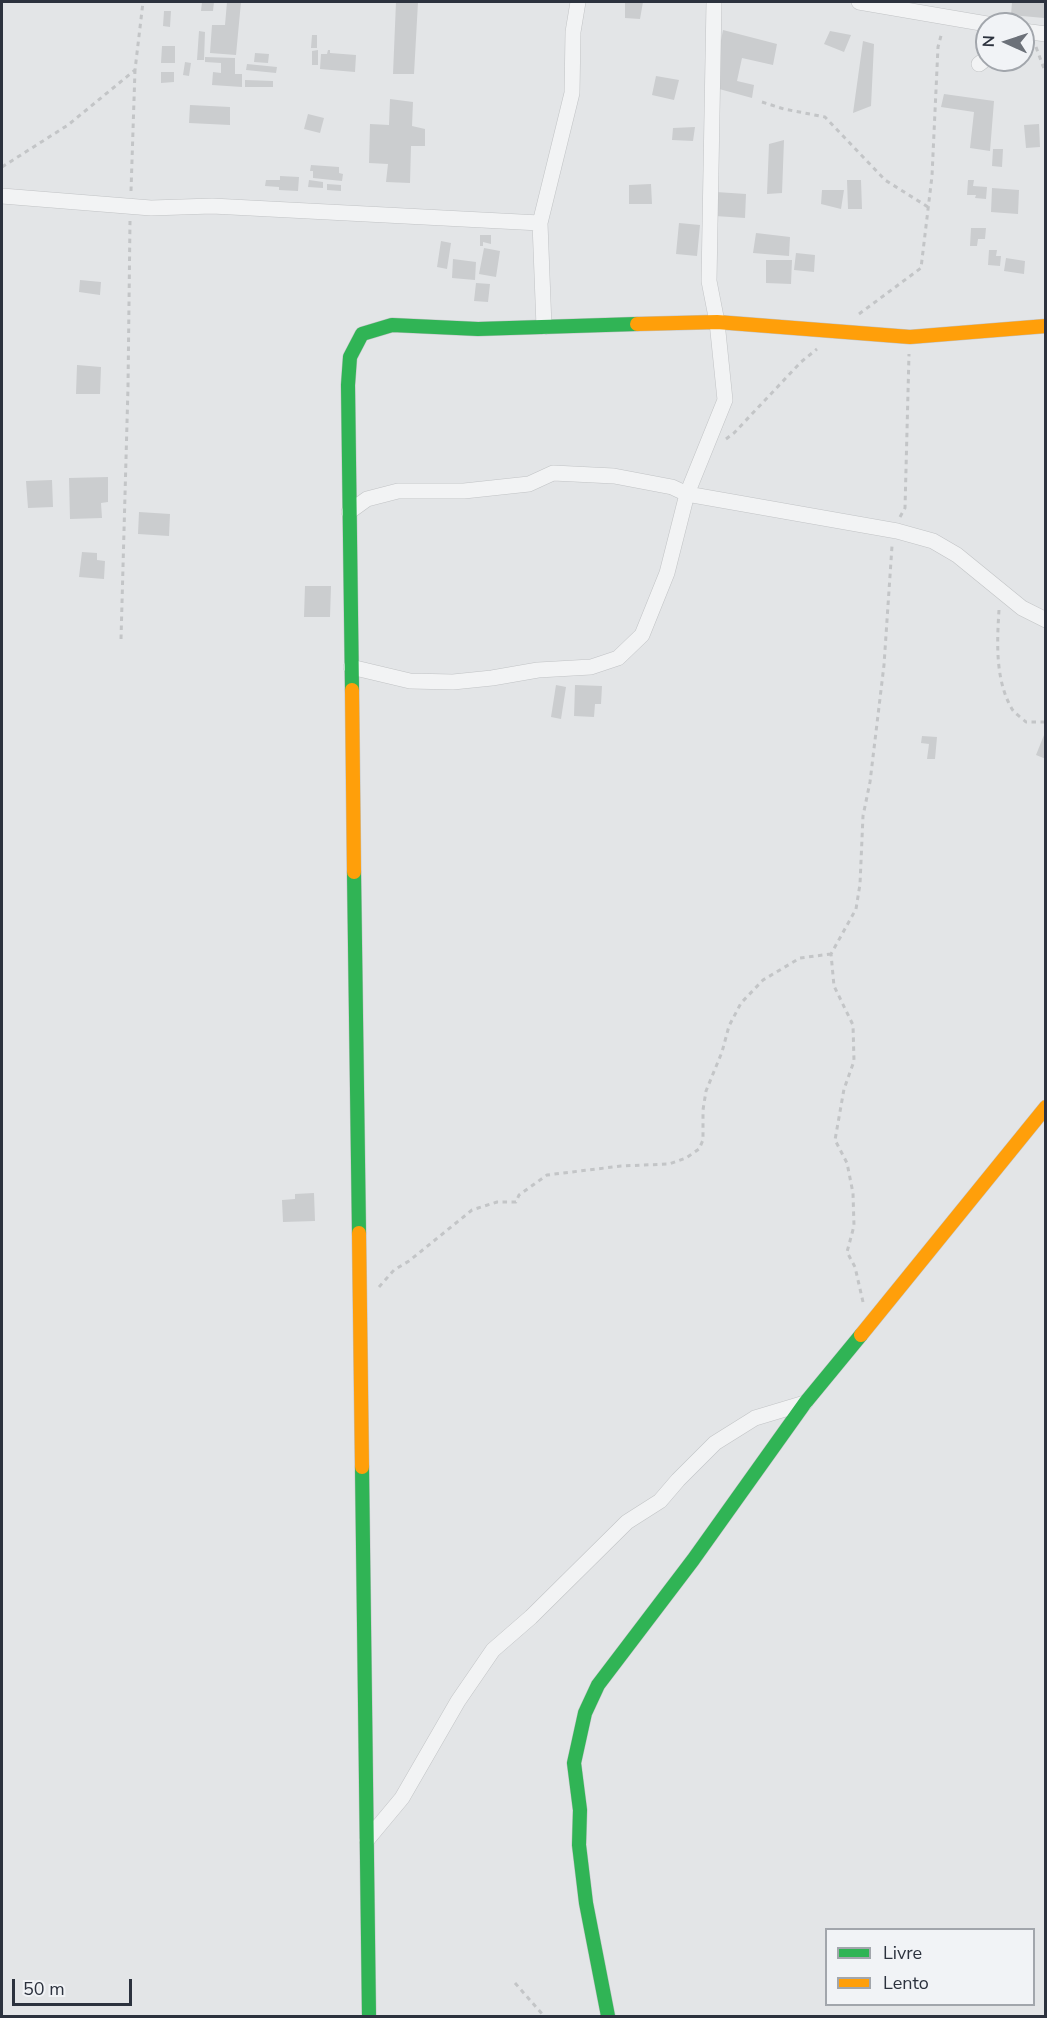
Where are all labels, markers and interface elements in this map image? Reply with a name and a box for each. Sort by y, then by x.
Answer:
north arrow [975,12,1035,72]
text: N [978,35,1000,48]
legend [825,1928,1035,2006]
text: Livre [883,1941,922,1965]
scale bar [15,1967,135,2005]
text: Lento [883,1971,929,1995]
text: 50 m [23,1977,65,2001]

